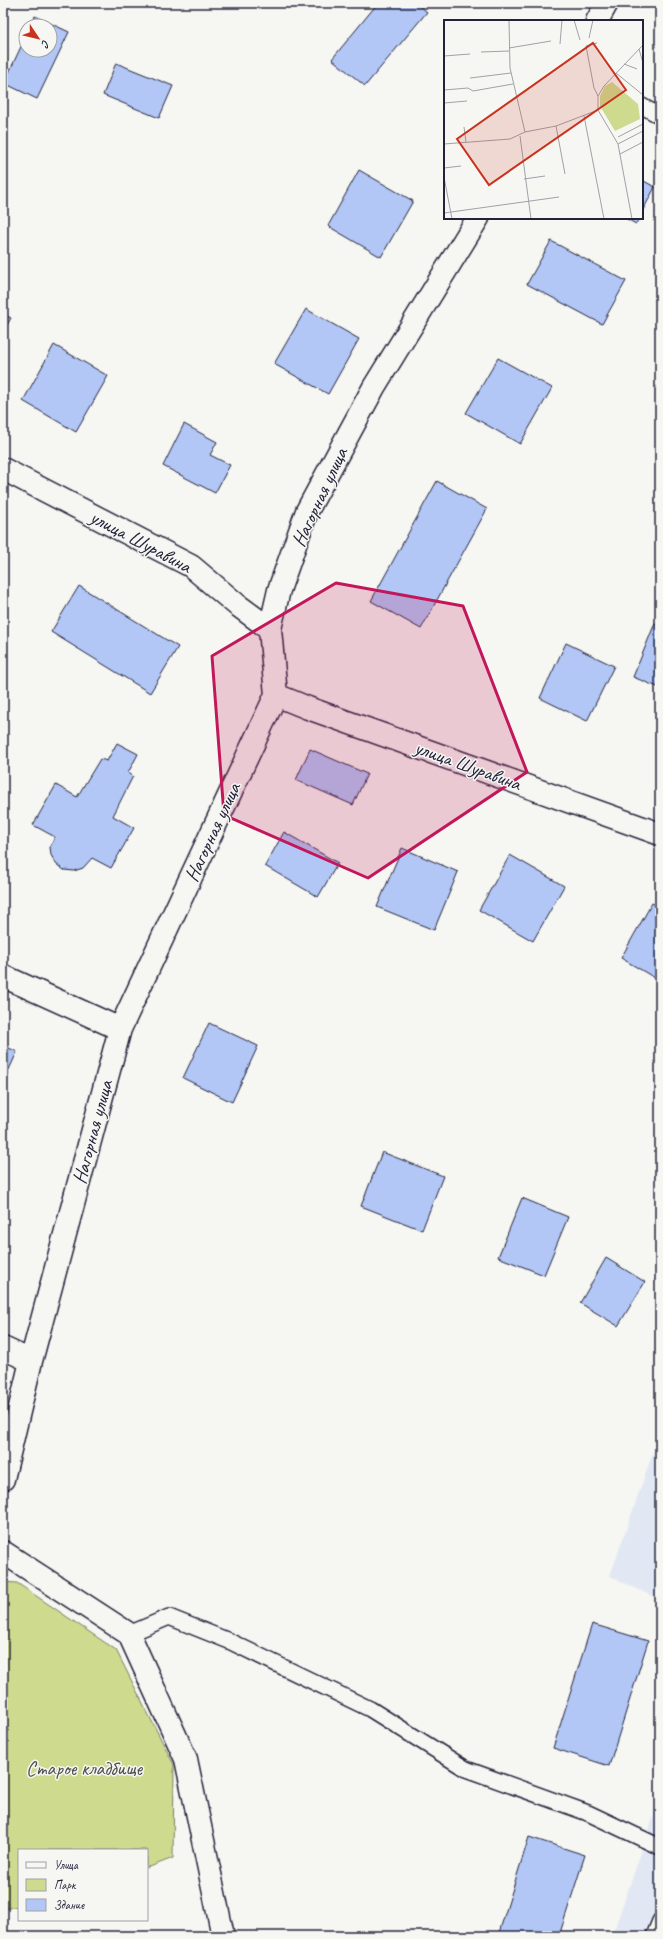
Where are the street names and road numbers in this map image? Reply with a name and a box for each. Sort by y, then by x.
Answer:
street label: Нагорная улица [286,443,354,551]
street label: улица Шуравина [85,504,197,579]
street label: улица Шуравина [410,734,525,797]
street label: Нагорная улица [179,778,247,886]
street label: Нагорная улица [67,1076,119,1187]

